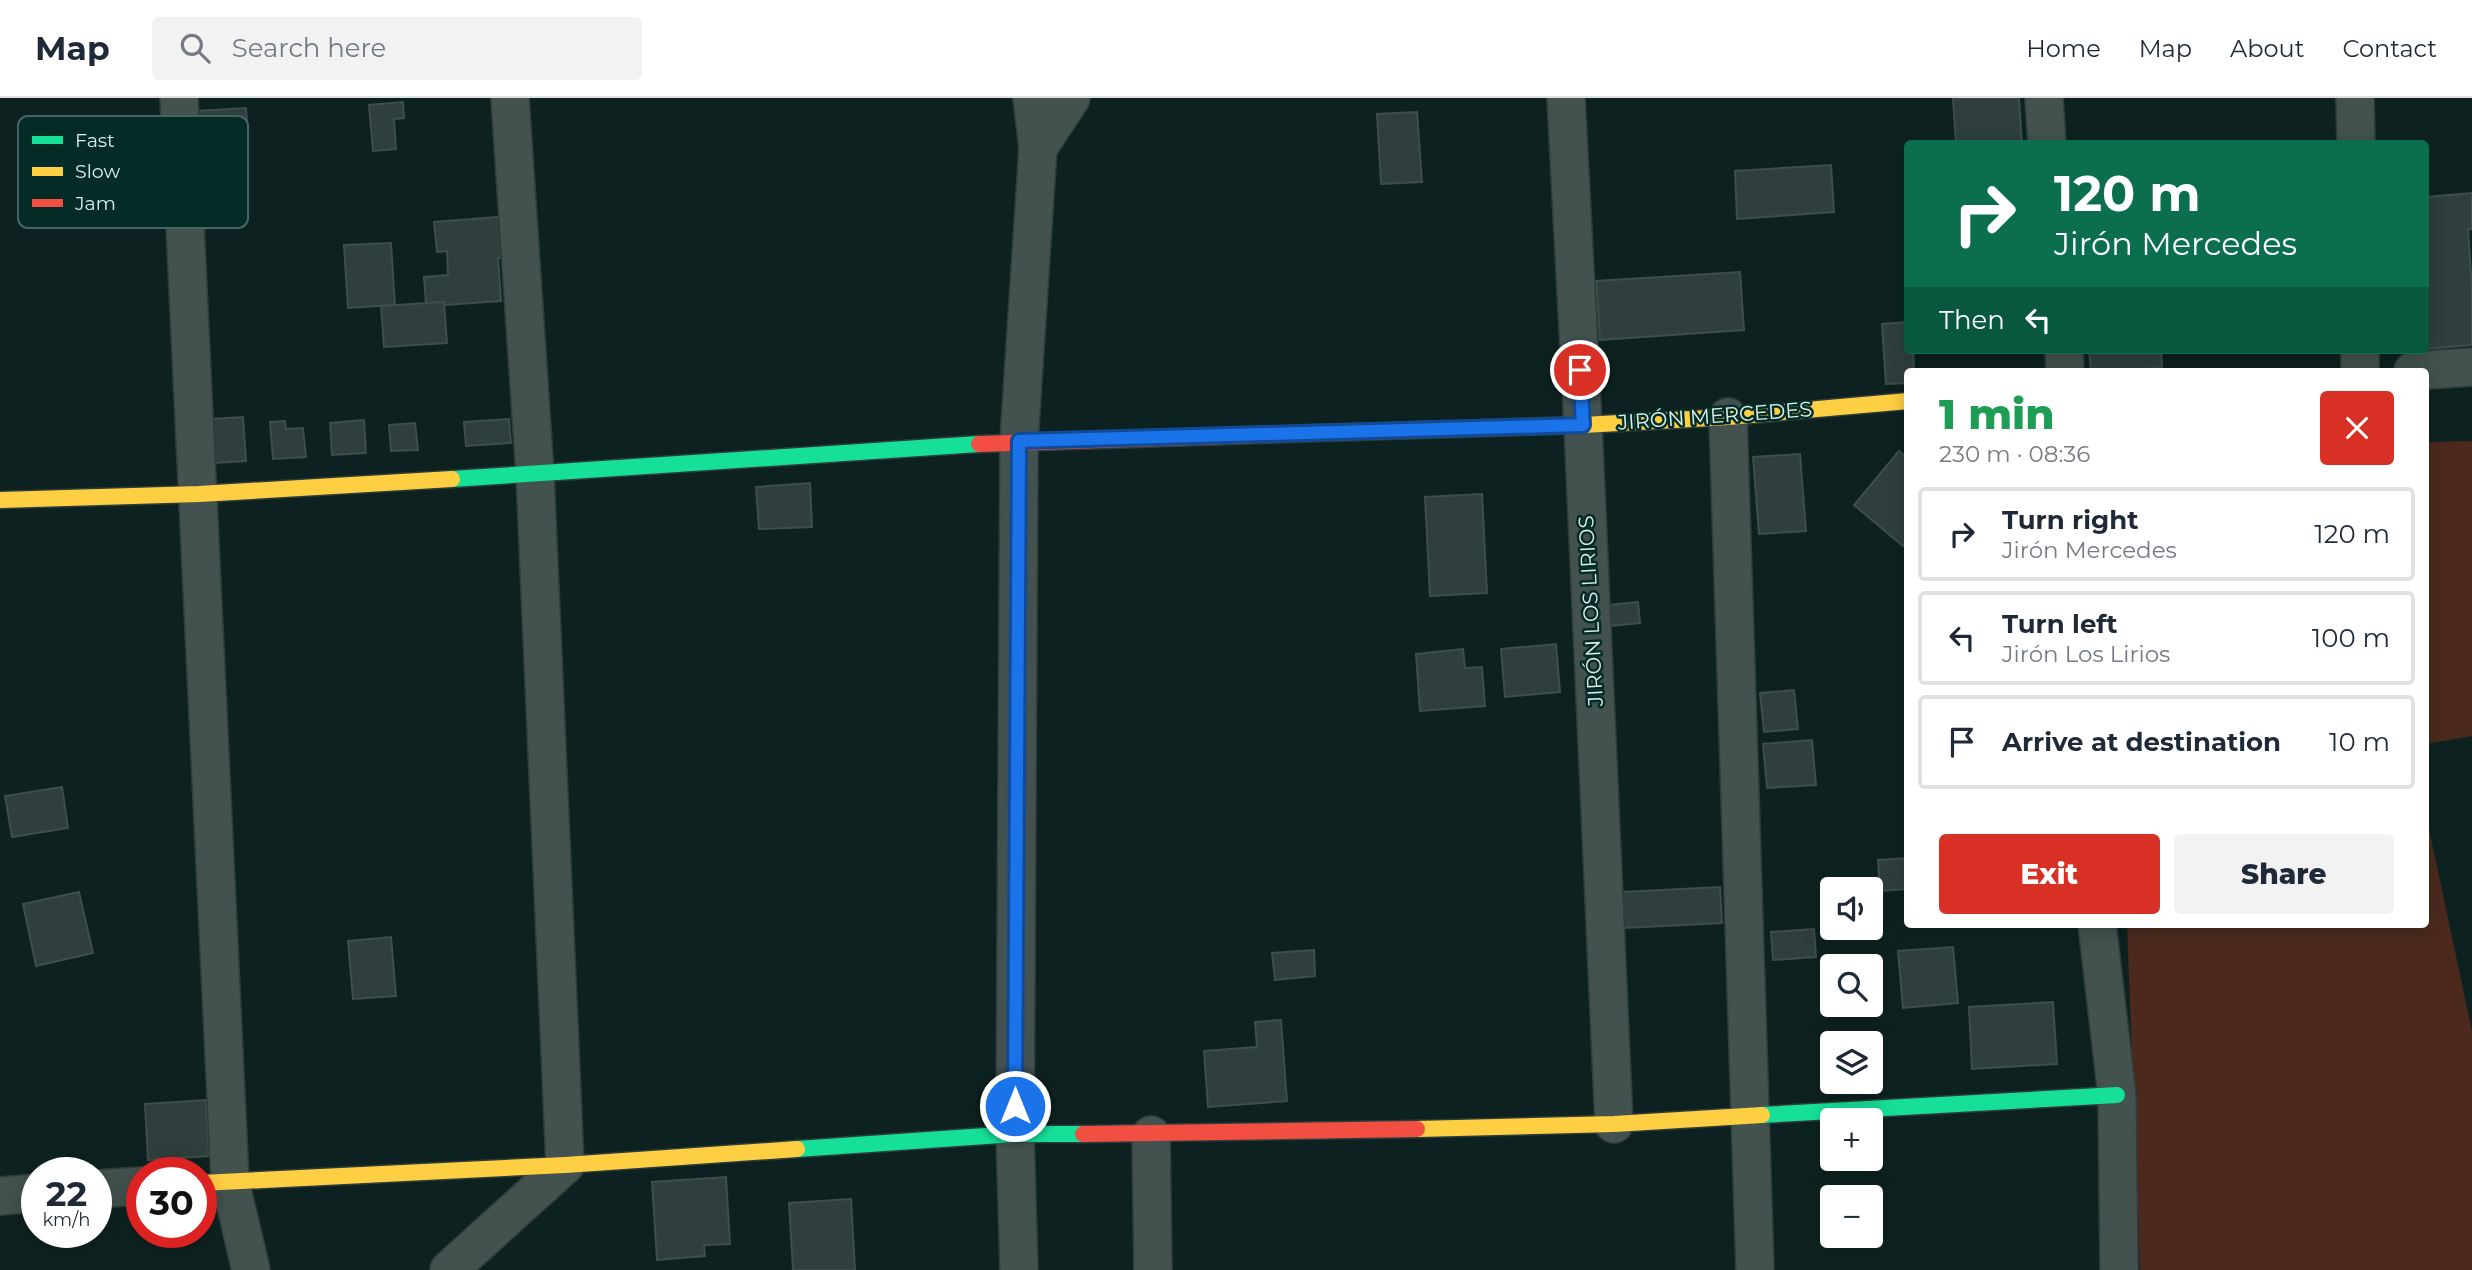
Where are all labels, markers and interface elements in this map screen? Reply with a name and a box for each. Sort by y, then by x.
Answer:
search box [152,17,642,80]
text: Map [35,28,110,68]
icon: search [176,29,214,67]
text: Search here [232,32,386,64]
text: Home [2026,34,2101,63]
text: Map [2139,34,2192,63]
text: About [2230,34,2304,63]
text: Contact [2342,34,2437,63]
legend [18,116,248,228]
text: Fast [75,129,115,152]
text: Slow [75,160,120,183]
text: 120 m [2054,164,2201,223]
icon: right [1939,168,2030,259]
text: Jam [74,192,116,215]
text: Jirón Mercedes [2054,224,2297,263]
icon: left [2019,301,2057,339]
text: Then [1939,304,2005,336]
pin [1550,340,1610,400]
icon: arrive [1561,351,1599,389]
text: 1 min [1939,388,2055,440]
button: close [2320,391,2394,465]
street label: JIRÓN MERCEDES [1616,396,1813,435]
text: 230 m · 08:36 [1939,440,2090,468]
text: Turn right [2002,504,2138,536]
street label: JIRÓN LOS LIRIOS [1573,515,1608,708]
icon: right [1943,515,1981,553]
text: 120 m [2314,518,2390,550]
text: Jirón Mercedes [2002,536,2177,564]
text: Turn left [2002,608,2118,640]
icon: left [1943,619,1981,657]
text: 100 m [2312,622,2390,654]
text: Jirón Los Lirios [2002,640,2170,668]
icon: arrive [1943,723,1981,761]
text: Arrive at destination [2002,726,2281,758]
text: 10 m [2329,726,2390,758]
button: Exit [1939,834,2160,914]
button: Share [2174,834,2394,914]
map controls [1820,877,1883,1248]
button: sound [1820,877,1883,940]
button: search [1820,954,1883,1017]
button: layers [1820,1031,1883,1094]
position arrow [978,1069,1052,1143]
button: + [1820,1108,1883,1171]
speed limit sign: 30 [126,1157,217,1248]
text: 22 [46,1172,87,1215]
button: − [1820,1185,1883,1248]
text: km/h [42,1209,91,1231]

